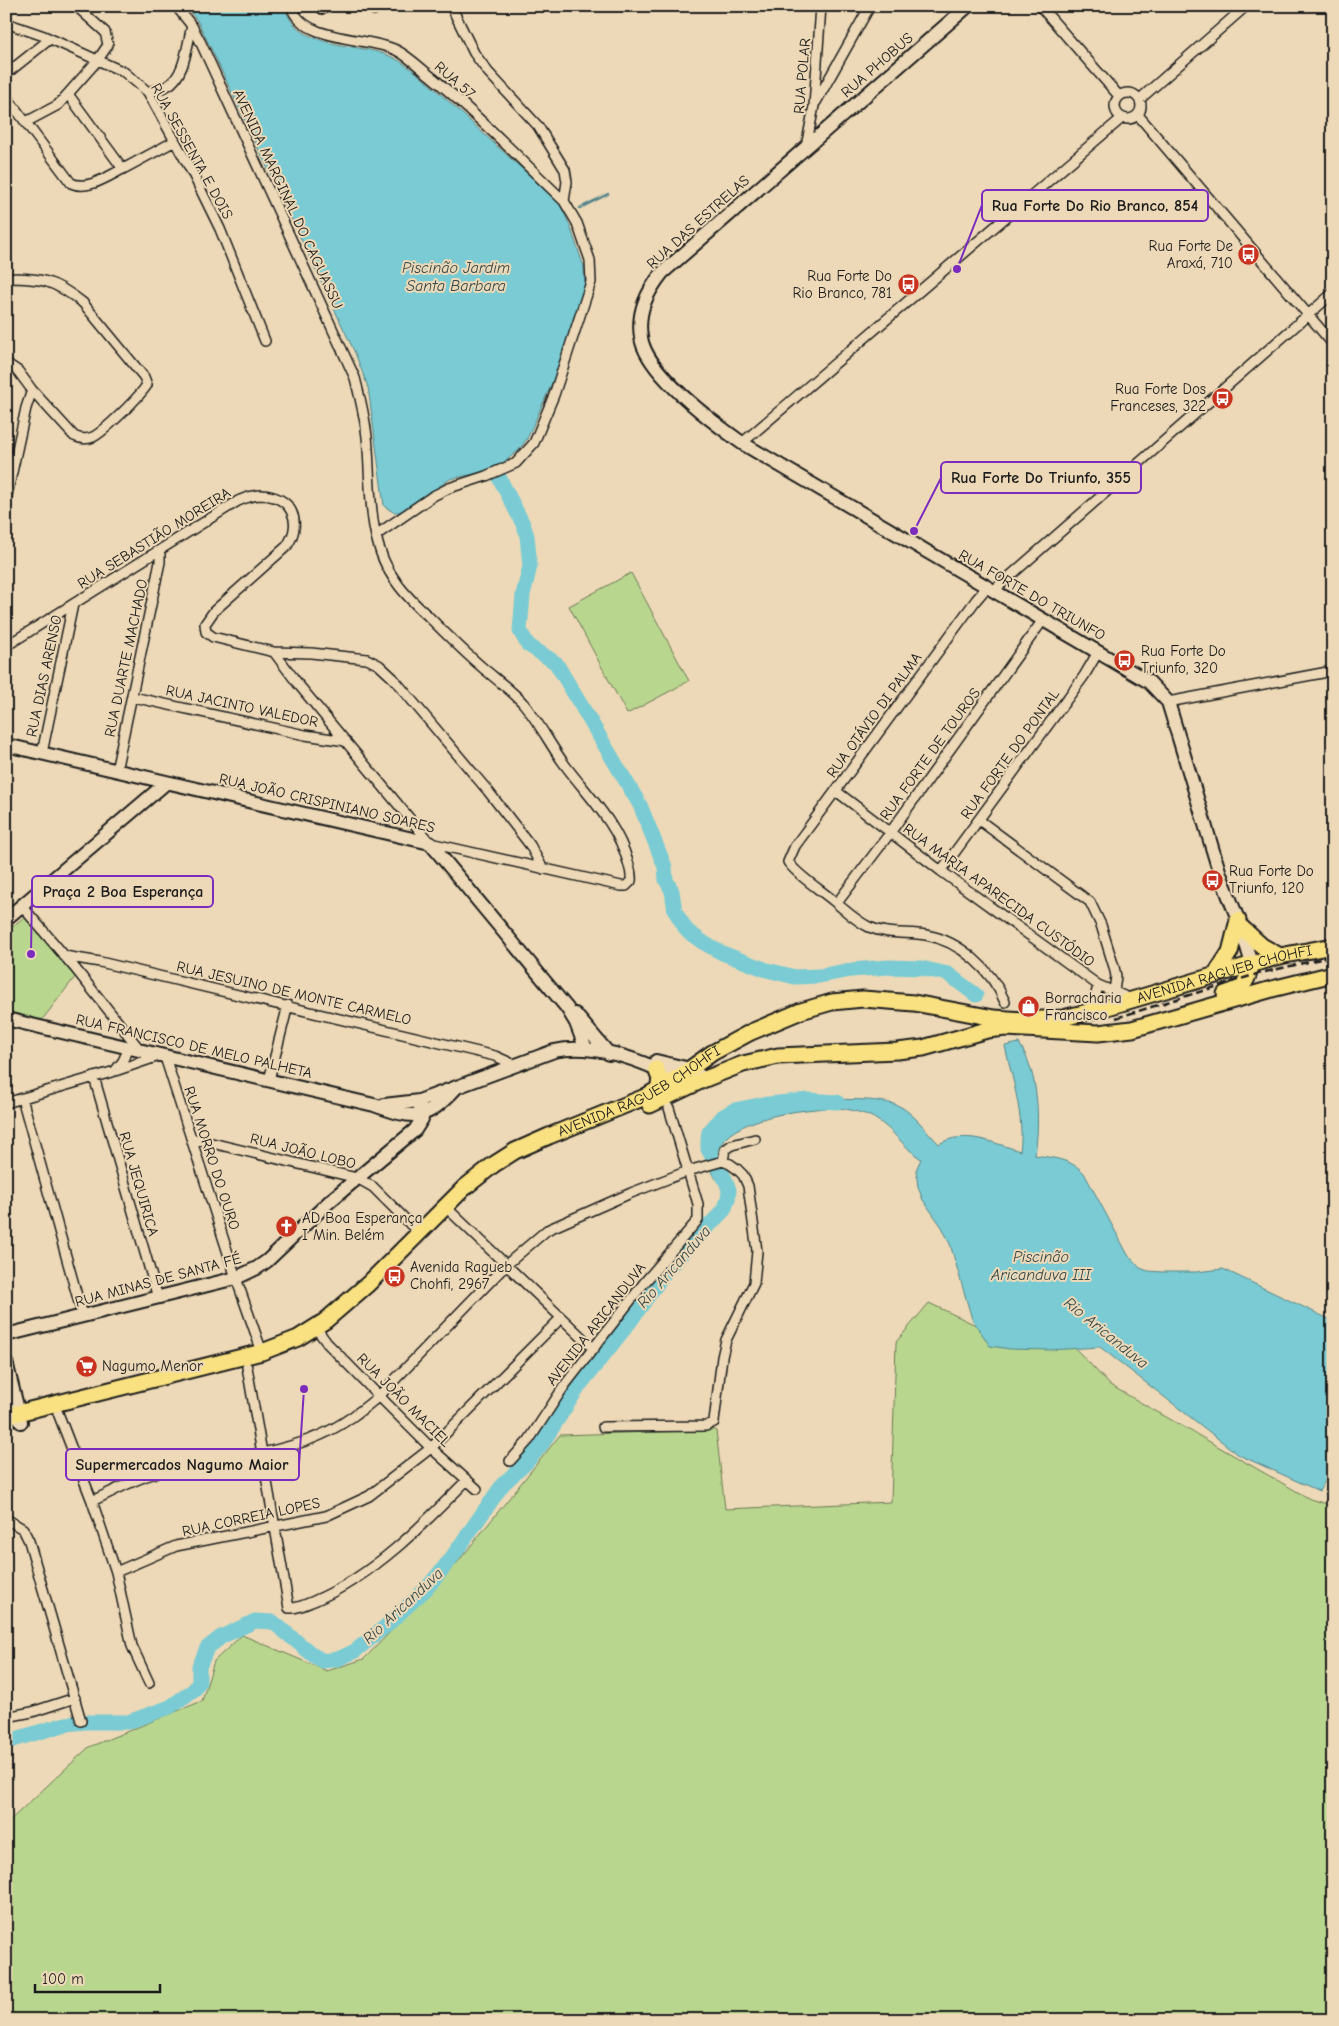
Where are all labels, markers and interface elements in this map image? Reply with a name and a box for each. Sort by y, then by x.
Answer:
street label: RUA PHOBUS [837,29,917,101]
street label: RUA POLAR [790,37,814,115]
street label: RUA 57 [431,57,479,103]
street label: RUA SESSENTA E DOIS [147,80,237,222]
street label: AVENIDA MARGINAL DO CAGUASSU [229,86,347,312]
street label: RUA DAS ESTRELAS [643,171,753,273]
callout: Rua Forte Do Rio Branco, 854 [982,190,1208,221]
text: Rua Forte Do Rio Branco, 854 [992,197,1198,215]
place label: Rua Forte De Araxá, 710 [1149,237,1233,272]
bus stop icon: Rua Forte De Araxá, 710 [1237,243,1261,267]
water label: Piscinão Jardim Santa Barbara [402,259,510,295]
place label: Rua Forte Do Rio Branco, 781 [792,267,892,302]
bus stop icon: Rua Forte Do Rio Branco, 781 [896,273,920,297]
place label: Rua Forte Dos Franceses, 322 [1110,380,1206,415]
bus stop icon: Rua Forte Dos Franceses, 322 [1210,386,1234,410]
callout: Rua Forte Do Triunfo, 355 [941,462,1141,493]
text: Rua Forte Do Triunfo, 355 [951,469,1131,487]
street label: RUA SEBASTIÃO MOREIRA [74,483,234,593]
street label: RUA FORTE DO TRIUNFO [955,546,1109,644]
street label: RUA DUARTE MACHADO [100,577,152,739]
street label: RUA DIAS ARENSO [22,613,66,739]
place label: Rua Forte Do Triunfo, 320 [1141,642,1226,677]
street label: RUA OTÁVIO DI PALMA [822,648,926,781]
bus stop icon: Rua Forte Do Triunfo, 320 [1113,648,1137,672]
street label: RUA JACINTO VALEDOR [164,681,320,731]
street label: RUA FORTE DE TOUROS [876,684,984,824]
street label: RUA FORTE DO PONTAL [957,685,1064,823]
street label: RUA JOÃO CRISPINIANO SOARES [217,769,437,837]
street label: RUA MARIA APARECIDA CUSTÓDIO [900,819,1099,971]
place label: Rua Forte Do Triunfo, 120 [1229,862,1314,897]
bus stop icon: Rua Forte Do Triunfo, 120 [1201,868,1225,892]
callout: Praça 2 Boa Esperança [32,876,213,907]
text: Praça 2 Boa Esperança [43,883,203,901]
street label: AVENIDA RAGUEB CHOHFI [1135,941,1314,1007]
street label: RUA JESUINO DE MONTE CARMELO [175,957,413,1029]
place label: Borracharia Francisco [1045,989,1122,1024]
shop icon: Borracharia Francisco [1017,995,1041,1019]
street label: RUA FRANCISCO DE MELO PALHETA [74,1010,314,1082]
street label: AVENIDA RAGUEB CHOHFI [555,1041,723,1141]
street label: RUA MORRO DO OURO [180,1084,244,1232]
street label: RUA JOÃO LOBO [248,1129,358,1173]
street label: RUA JEQUIRICA [116,1130,163,1239]
place label: AD Boa Esperança I Min. Belém [302,1209,423,1244]
church icon: AD Boa Esperança I Min. Belém [274,1215,298,1239]
water label: Rio Aricanduva [633,1222,715,1312]
street label: RUA MINAS DE SANTA FÉ [73,1248,243,1311]
water label: Piscinão Aricanduva III [990,1248,1093,1284]
place label: Avenida Ragueb Chohfi, 2967 [410,1258,512,1293]
street label: AVENIDA ARICANDUVA [543,1259,650,1389]
bus stop icon: Avenida Ragueb Chohfi, 2967 [382,1264,406,1288]
water label: Rio Aricanduva [1060,1294,1152,1372]
street label: RUA JOÃO MACIEL [353,1349,455,1451]
supermarket icon: Nagumo Menor [74,1354,98,1378]
place label: Nagumo Menor [102,1357,203,1375]
callout: Supermercados Nagumo Maior [66,1449,299,1480]
text: Supermercados Nagumo Maior [76,1456,289,1474]
street label: RUA CORREIA LOPES [180,1494,322,1540]
water label: Rio Aricanduva [359,1564,447,1648]
scale bar [35,1961,160,1993]
text: 100 m [42,1970,84,1988]

